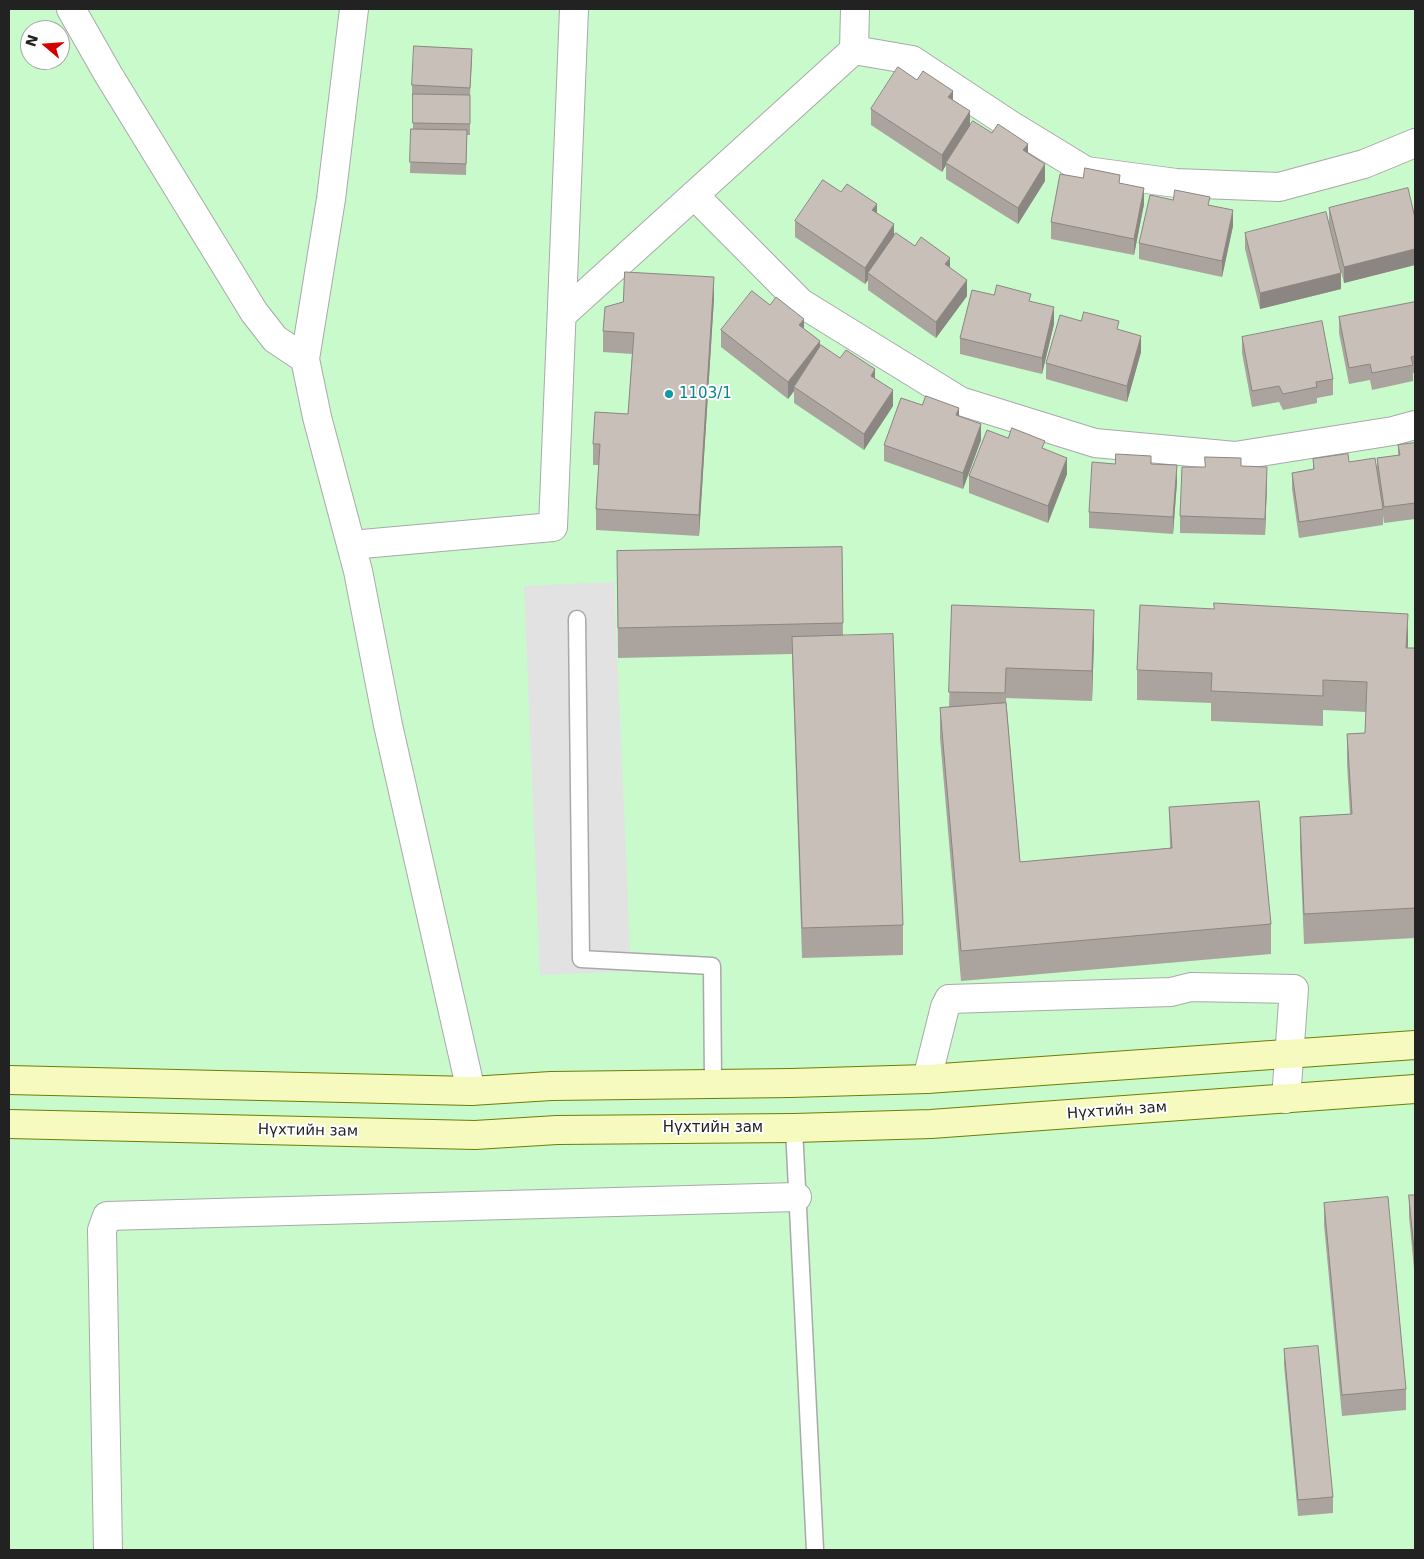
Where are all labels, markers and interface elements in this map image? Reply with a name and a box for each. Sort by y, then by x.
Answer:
north arrow [20,20,70,70]
text: N [22,33,41,49]
place label: 1103/1 [679,385,732,403]
marker: 1103/1 [663,388,675,400]
street label: Нүхтийн зам [1066,1099,1168,1123]
street label: Нүхтийн зам [663,1119,763,1137]
street label: Нүхтийн зам [258,1121,358,1141]

